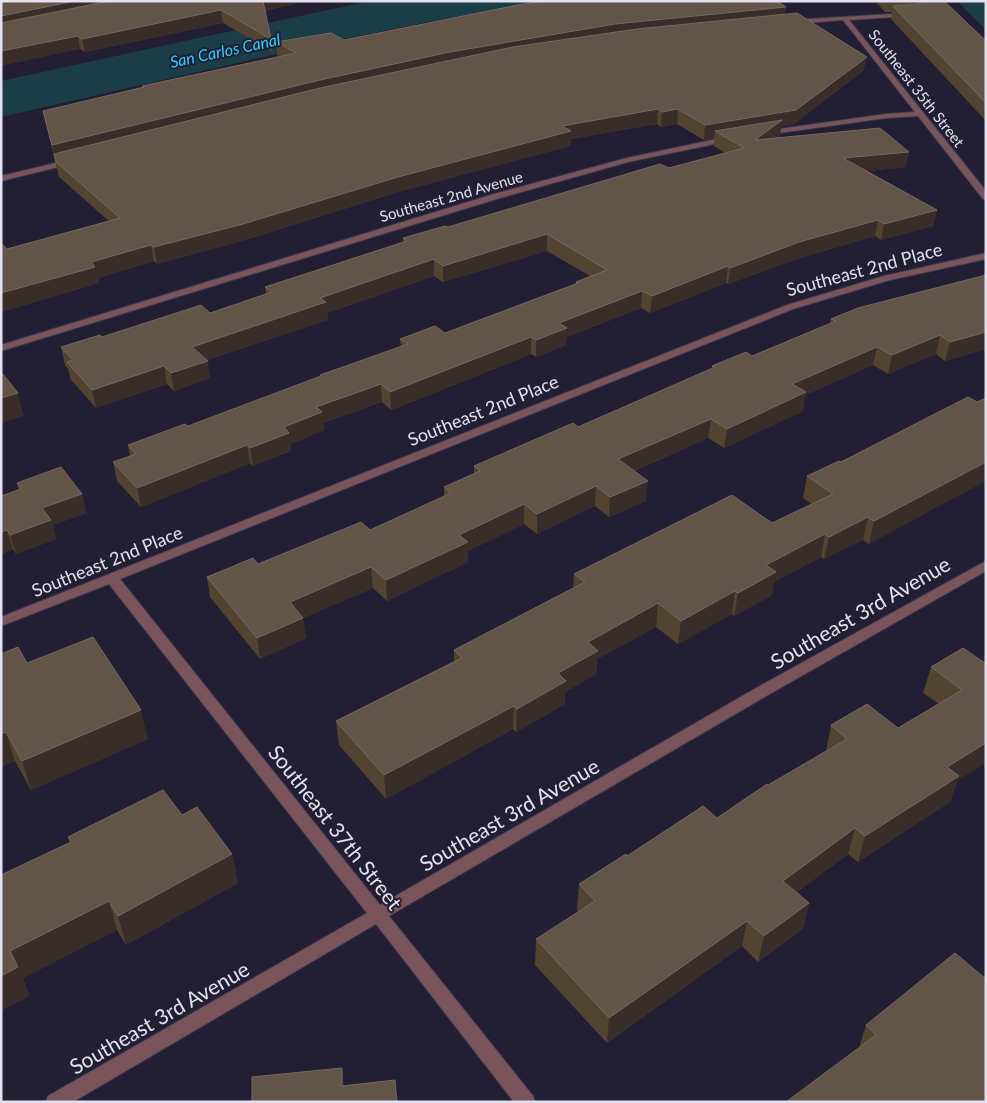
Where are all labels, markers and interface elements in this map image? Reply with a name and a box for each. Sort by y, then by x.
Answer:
street label: Southeast 35th Street [865,26,969,151]
water label: San Carlos Canal [168,29,282,71]
street label: Southeast 2nd Avenue [377,167,525,225]
street label: Southeast 2nd Place [783,238,945,300]
street label: Southeast 2nd Place [404,370,562,450]
street label: Southeast 2nd Place [28,521,186,601]
street label: Southeast 3rd Avenue [766,550,954,674]
street label: Southeast 37th Street [264,740,408,915]
street label: Southeast 3rd Avenue [415,752,603,876]
street label: Southeast 3rd Avenue [65,955,253,1079]

